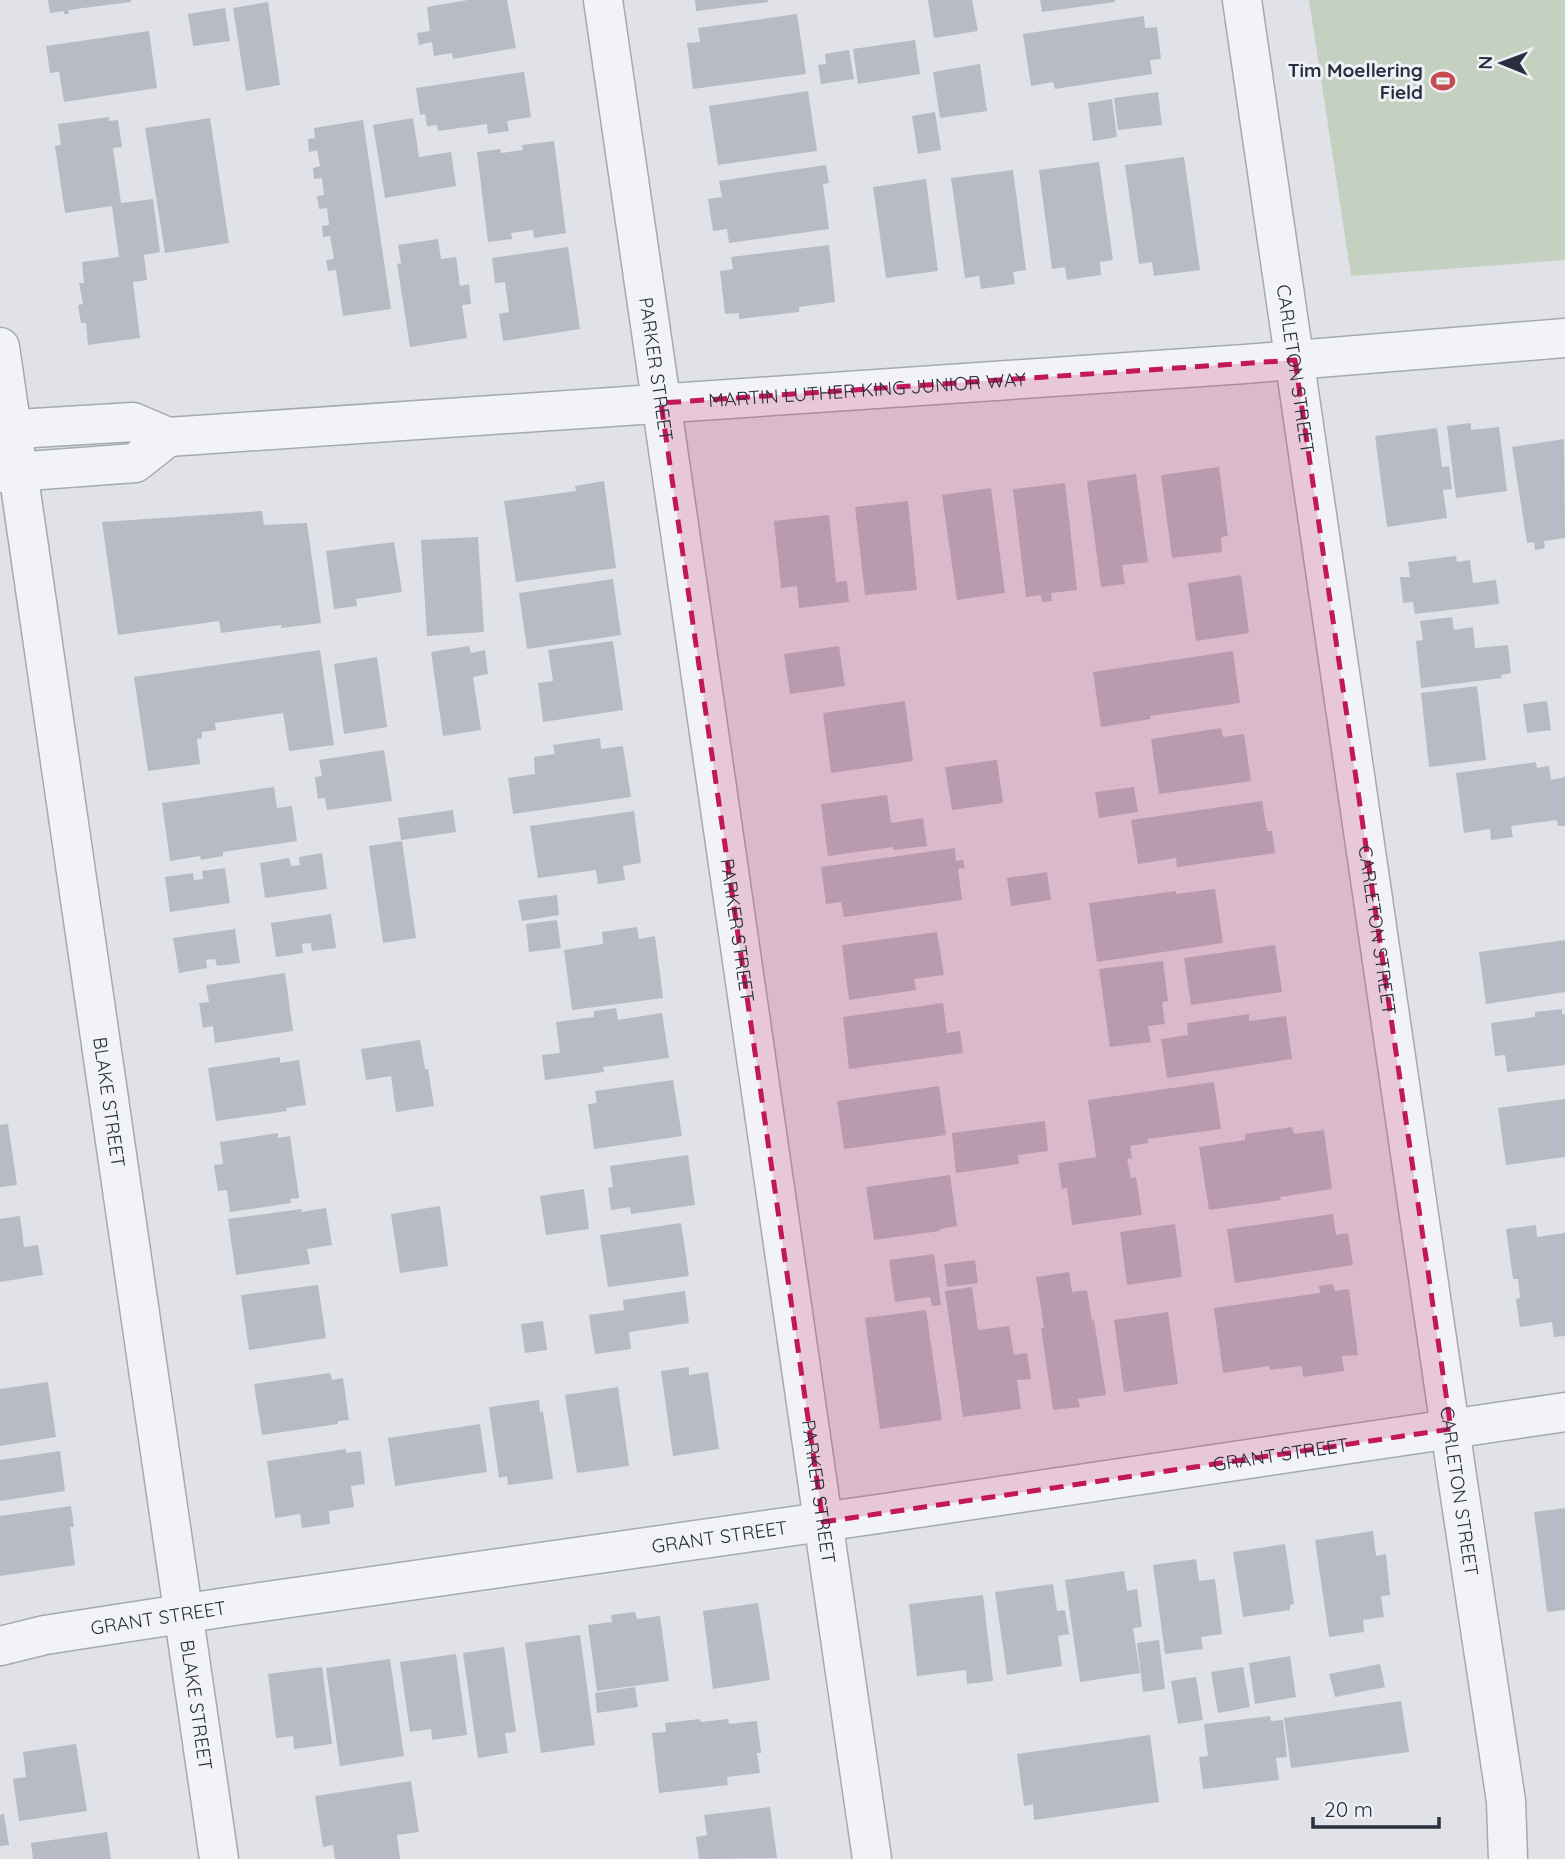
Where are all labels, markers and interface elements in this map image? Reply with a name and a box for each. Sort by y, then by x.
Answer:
north arrow [1467,28,1537,98]
text: N [1473,56,1497,70]
place label: Tim Moellering Field [1288,58,1423,104]
sports icon: Tim Moellering Field [1429,67,1457,95]
street label: CARLETON STREET [1272,283,1320,455]
street label: PARKER STREET [634,296,679,443]
street label: MARTIN LUTHER KING JUNIOR WAY [707,367,1027,412]
street label: CARLETON STREET [1353,844,1402,1017]
street label: PARKER STREET [715,857,760,1004]
street label: BLAKE STREET [88,1035,131,1169]
street label: CARLETON STREET [1435,1405,1484,1578]
street label: PARKER STREET [797,1418,841,1565]
street label: GRANT STREET [1211,1432,1350,1476]
street label: GRANT STREET [650,1515,789,1558]
street label: GRANT STREET [89,1595,228,1640]
street label: BLAKE STREET [175,1638,218,1772]
scale bar [1313,1786,1439,1830]
text: 20 m [1324,1796,1373,1822]

